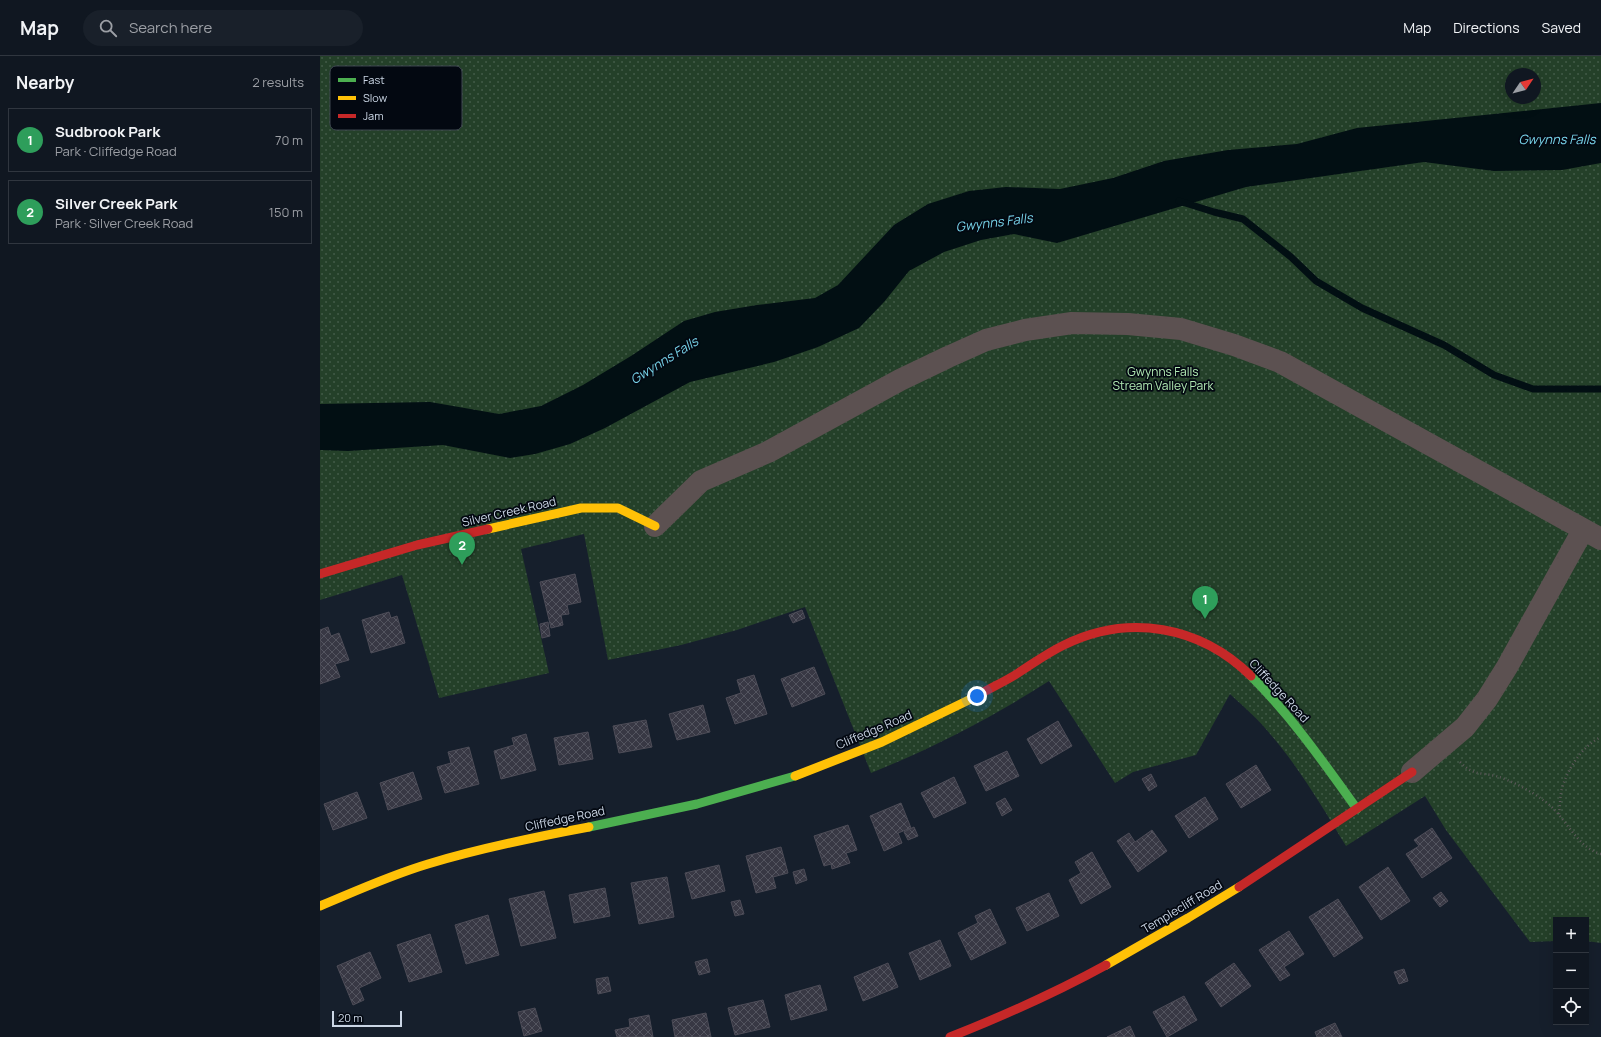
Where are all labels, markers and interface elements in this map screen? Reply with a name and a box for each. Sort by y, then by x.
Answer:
search box [83,10,363,46]
text: Map [20,15,59,41]
icon: search [97,17,119,39]
text: Search here [129,17,212,38]
text: Map [1403,18,1431,37]
text: Directions [1453,18,1520,37]
text: Saved [1542,18,1581,37]
legend [330,66,462,130]
north arrow [1505,68,1541,104]
text: Nearby [16,71,74,94]
text: Fast [363,72,385,87]
text: 2 results [252,73,304,91]
text: Slow [363,90,388,105]
text: Jam [363,108,384,123]
text: Sudbrook Park [55,121,160,142]
water label: Gwynns Falls [1518,130,1597,148]
text: 1 [27,131,33,149]
text: 70 m [275,131,303,149]
text: Park · Cliffedge Road [55,142,177,160]
text: Silver Creek Park [55,193,177,214]
text: 2 [26,203,34,221]
text: 150 m [269,203,303,221]
water label: Gwynns Falls [955,208,1035,236]
text: Park · Silver Creek Road [55,214,193,232]
water label: Gwynns Falls [626,331,702,388]
park label: Gwynns Falls Stream Valley Park [1112,363,1215,394]
street label: Silver Creek Road [460,492,558,531]
pin: 2 [449,532,475,565]
pin: 1 [1192,586,1218,619]
street label: Cliffedge Road [1246,655,1313,726]
your location [967,686,987,706]
street label: Cliffedge Road [833,706,914,753]
street label: Cliffedge Road [524,802,606,835]
street label: Templecliff Road [1138,876,1225,937]
map controls [1553,917,1589,1025]
button: + [1553,917,1589,953]
button: − [1553,953,1589,989]
button: locate [1553,989,1589,1025]
scale bar [332,1009,402,1028]
text: 20 m [338,1010,363,1025]

